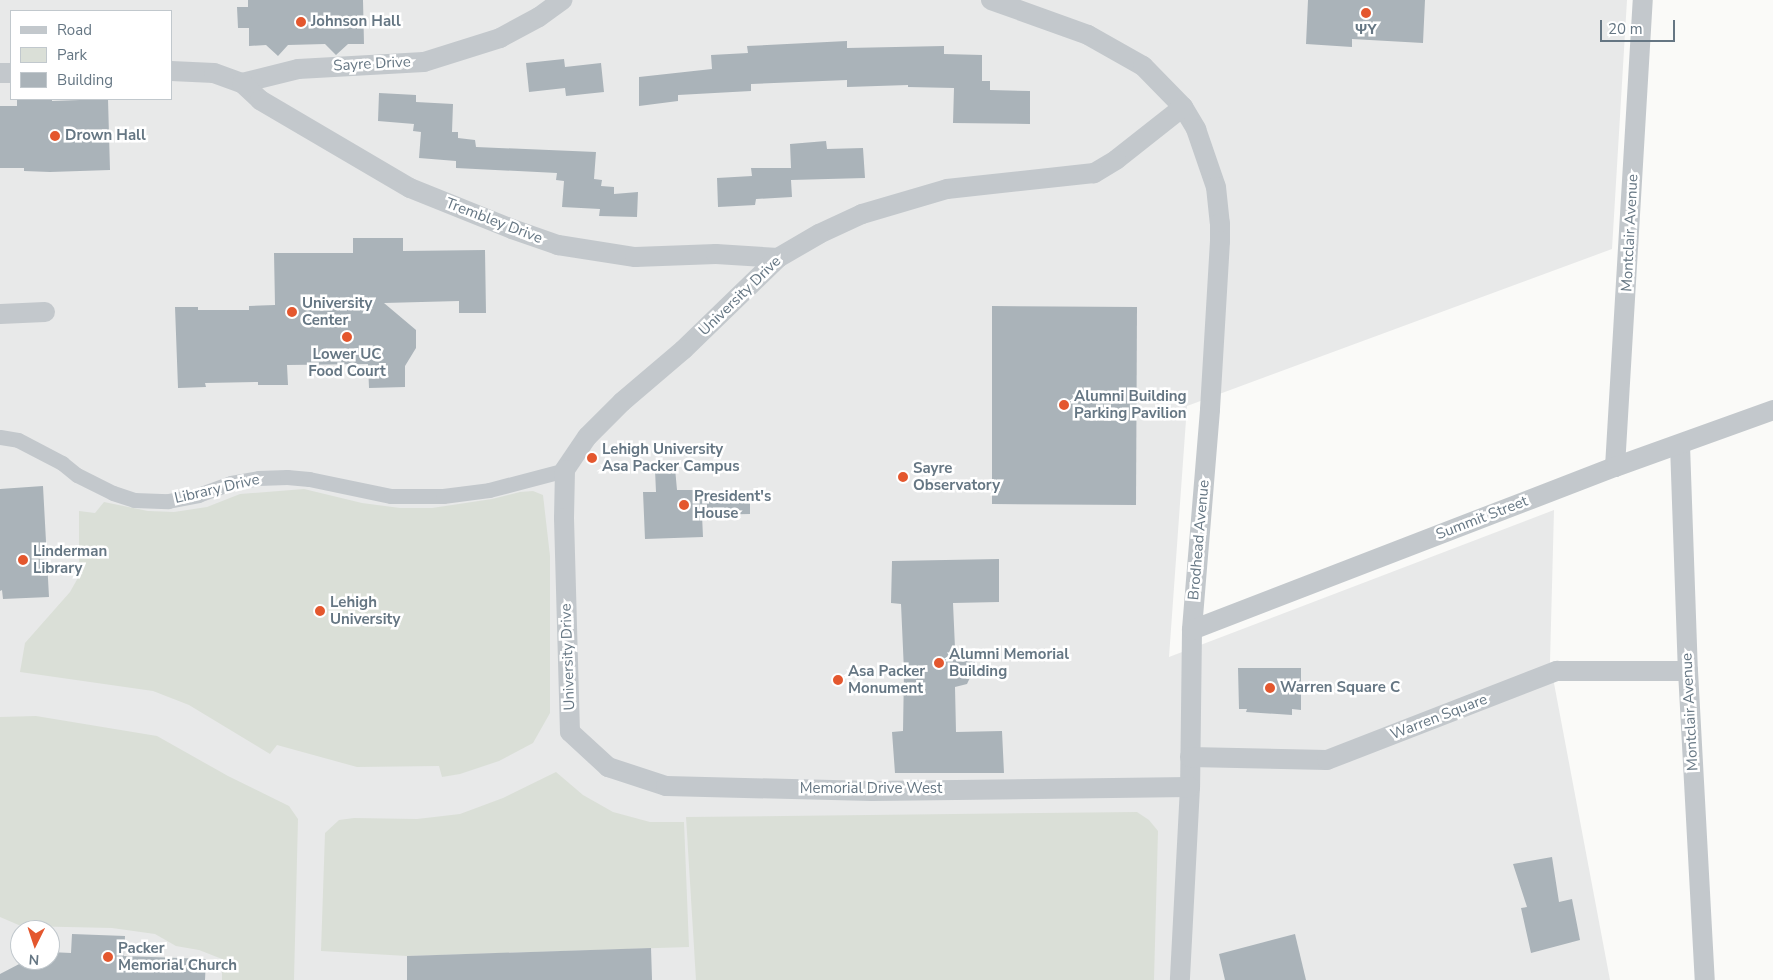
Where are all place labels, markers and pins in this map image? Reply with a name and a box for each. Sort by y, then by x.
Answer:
marker: ΨΥ [1360,7,1372,19]
place label: Johnson Hall [311,13,401,31]
marker: Johnson Hall [295,16,307,28]
place label: ΨΥ [1355,21,1377,39]
place label: Drown Hall [65,127,146,145]
marker: Drown Hall [49,130,61,142]
place label: University Center [302,294,372,329]
marker: University Center [286,306,298,318]
marker: Lower UC Food Court [341,331,353,343]
place label: Lower UC Food Court [308,345,386,380]
place label: Alumni Building Parking Pavilion [1074,387,1187,422]
marker: Alumni Building Parking Pavilion [1058,399,1070,411]
place label: Lehigh University Asa Packer Campus [602,440,740,475]
marker: Lehigh University Asa Packer Campus [586,452,598,464]
place label: Sayre Observatory [913,459,1000,494]
marker: Sayre Observatory [897,471,909,483]
place label: President's House [694,487,771,522]
marker: President's House [678,499,690,511]
place label: Linderman Library [33,542,107,577]
marker: Linderman Library [17,554,29,566]
place label: Lehigh University [330,593,400,628]
marker: Lehigh University [314,605,326,617]
place label: Alumni Memorial Building [949,645,1069,680]
marker: Alumni Memorial Building [933,657,945,669]
place label: Asa Packer Monument [848,662,925,697]
marker: Asa Packer Monument [832,674,844,686]
place label: Warren Square C [1280,679,1400,697]
marker: Warren Square C [1264,682,1276,694]
place label: Packer Memorial Church [118,939,237,974]
marker: Packer Memorial Church [102,951,114,963]

